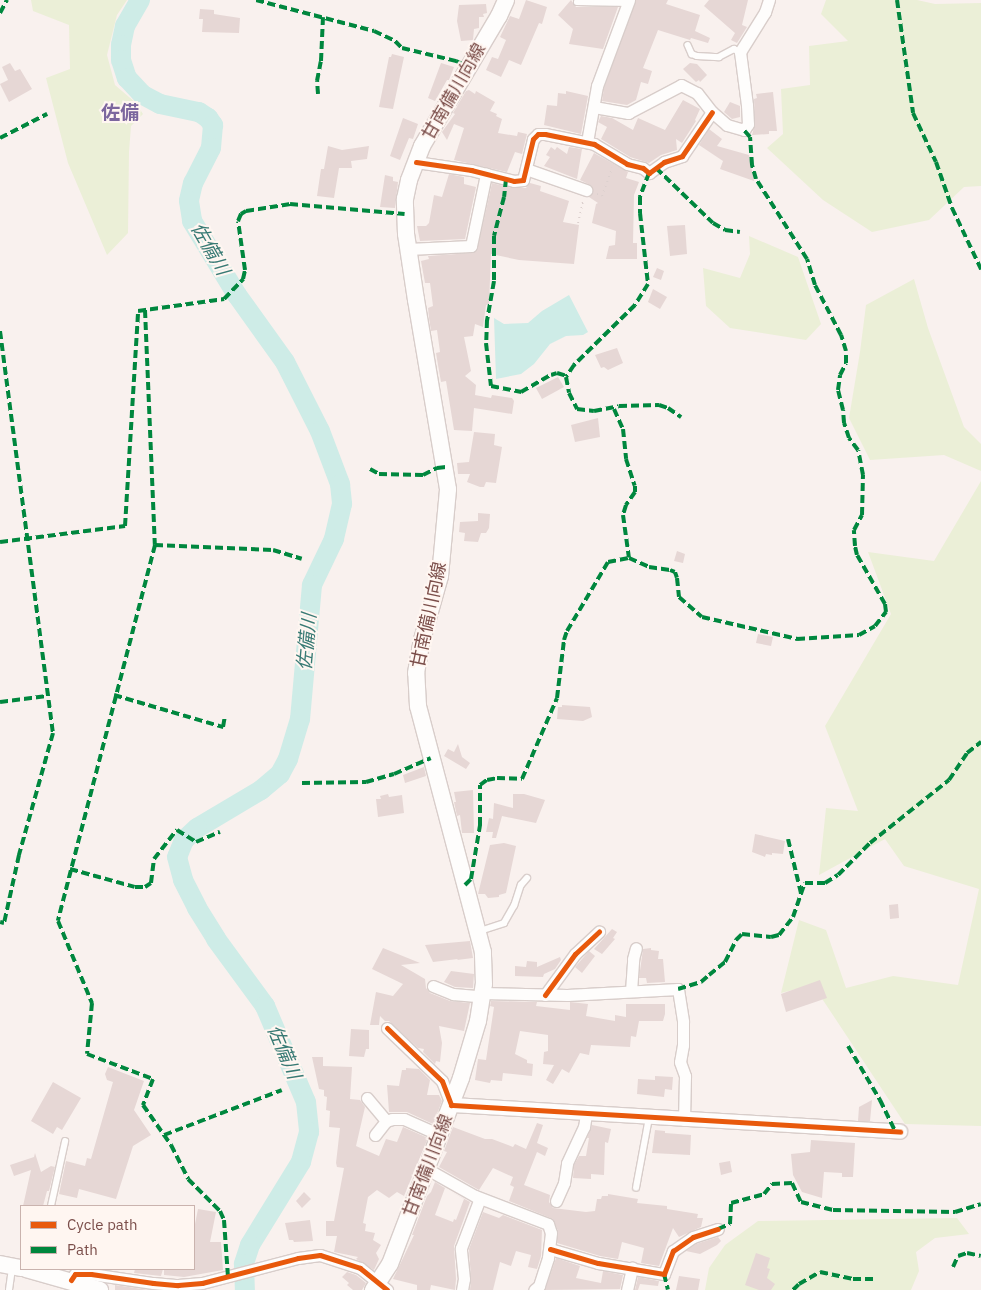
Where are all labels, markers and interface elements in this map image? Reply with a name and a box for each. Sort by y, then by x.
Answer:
street label: 甘南備川向線 [418,40,490,144]
district label: 佐備 [101,102,139,124]
water label: 佐備川 [186,219,234,279]
street label: 甘南備川向線 [407,560,451,670]
water label: 佐備川 [293,613,321,671]
water label: 佐備川 [262,1021,306,1083]
street label: 甘南備川向線 [399,1112,457,1220]
legend [20,1205,195,1270]
text: Cycle path [67,1215,138,1234]
text: Path [67,1240,98,1259]

